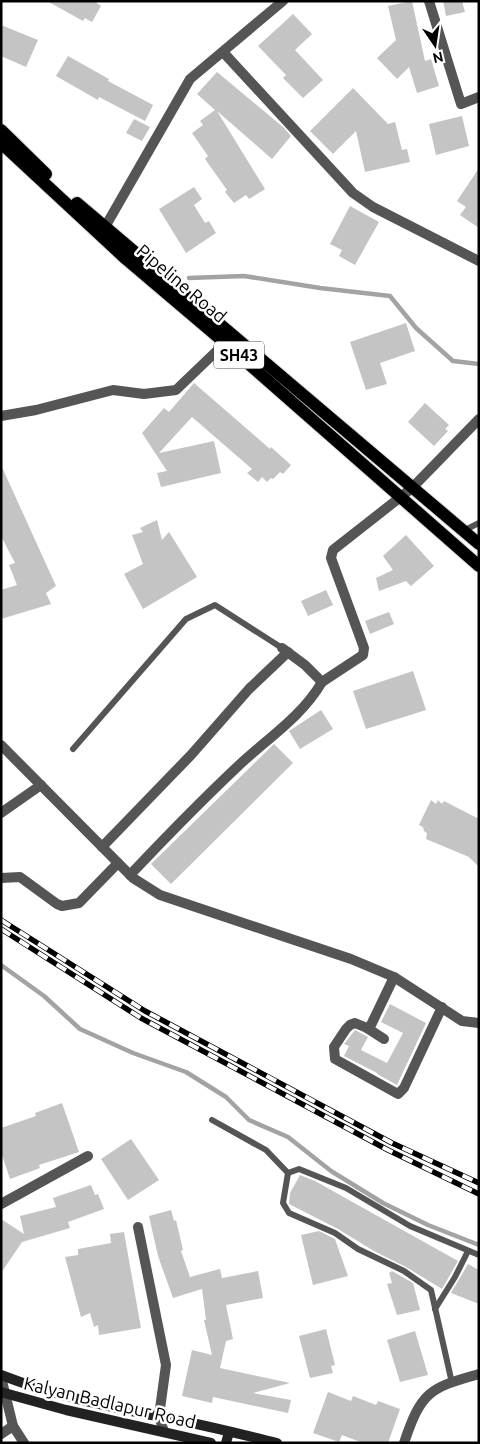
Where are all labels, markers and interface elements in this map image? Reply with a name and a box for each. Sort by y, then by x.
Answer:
north arrow [410,20,460,70]
text: N [431,49,445,67]
street label: Pipeline Road [133,240,231,326]
road number: SH43 [214,342,264,368]
street label: Kalyan Badlapur Road [22,1372,198,1432]

